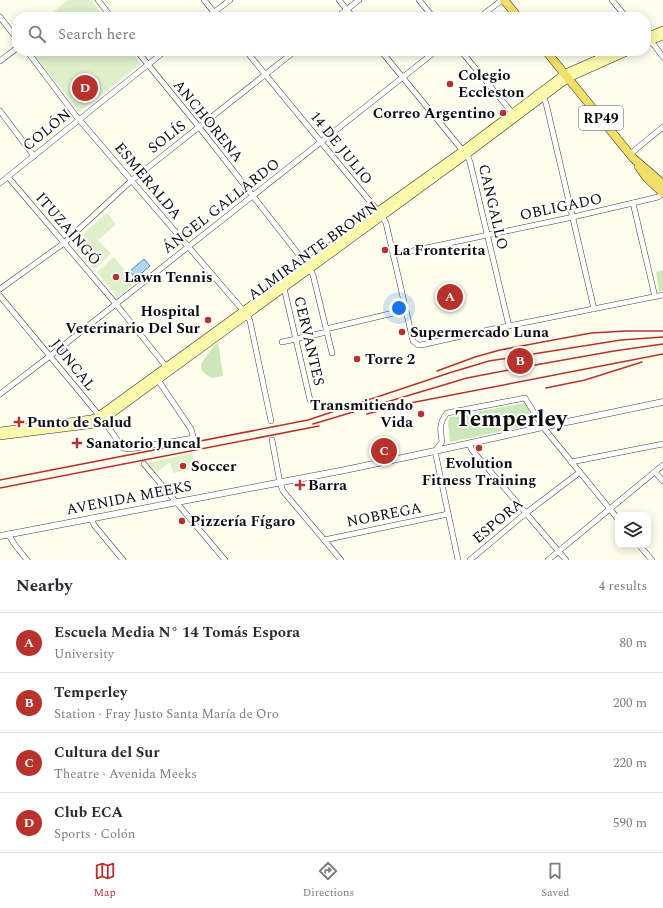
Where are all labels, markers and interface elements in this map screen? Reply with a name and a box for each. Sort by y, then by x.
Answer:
search box [12,12,651,56]
icon: search [26,23,48,45]
text: Search here [58,23,136,46]
place label: Colegio Eccleston [458,64,525,104]
pin: D [72,73,98,103]
street label: ANCHORENA [167,75,249,167]
marker: Colegio Eccleston [445,79,455,89]
place label: Correo Argentino [373,102,495,125]
street label: COLÓN [18,103,76,157]
street label: 14 DE JULIO [304,106,378,190]
road number: RP49 [579,106,623,130]
marker: Correo Argentino [498,108,508,118]
street label: SOLÍS [143,115,191,159]
street label: ESMERALDA [109,137,187,225]
street label: ÁNGEL GALLARDO [157,153,285,259]
street label: CANGALLO [472,162,514,252]
street label: ITUZAINGÓ [30,187,106,271]
street label: OBLIGADO [518,187,604,227]
street label: ALMIRANTE BROWN [243,196,383,306]
place label: La Fronterita [393,239,486,262]
marker: La Fronterita [380,245,390,255]
place label: Lawn Tennis [124,266,213,289]
marker: Lawn Tennis [111,272,121,282]
pin: A [437,282,463,312]
street label: CERVANTES [288,294,330,388]
your location [389,298,409,318]
place label: Hospital Veterinario Del Sur [65,300,201,340]
marker: Hospital Veterinario Del Sur [203,315,213,325]
place label: Supermercado Luna [410,321,549,344]
marker: Supermercado Luna [397,327,407,337]
street label: JUNCAL [45,334,101,396]
pin: B [507,346,533,376]
place label: Torre 2 [365,348,415,371]
marker: Torre 2 [352,354,362,364]
place label: Transmitiendo Vida [310,394,413,434]
district label: Temperley [455,402,568,437]
marker: Transmitiendo Vida [416,409,426,419]
place label: Punto de Salud [27,411,132,434]
marker: Punto de Salud [14,417,24,427]
place label: Sanatorio Juncal [86,432,201,455]
pin: C [371,436,397,466]
marker: Sanatorio Juncal [71,437,83,449]
marker: Evolution Fitness Training [474,443,484,453]
place label: Evolution Fitness Training [422,452,536,492]
place label: Soccer [191,455,237,478]
marker: Soccer [178,461,188,471]
place label: Barra [308,474,347,497]
street label: AVENIDA MEEKS [64,475,194,521]
marker: Barra [295,480,305,490]
street label: ESPORA [467,493,529,549]
street label: NOBREGA [344,496,424,534]
place label: Pizzería Fígaro [190,510,295,533]
map controls [615,512,651,548]
button: layers [615,512,651,548]
marker: Pizzería Fígaro [177,516,187,526]
text: Nearby [16,573,72,599]
text: 4 results [599,576,647,596]
text: Escuela Media N° 14 Tomás Espora [54,621,300,644]
text: A [24,633,34,653]
text: 80 m [620,633,647,653]
text: University [54,644,114,664]
text: Temperley [54,681,127,704]
text: B [24,693,34,713]
text: 200 m [613,693,647,713]
text: Station · Fray Justo Santa María de Oro [54,704,279,724]
text: Cultura del Sur [54,741,160,764]
text: C [24,753,34,773]
text: 220 m [613,753,647,773]
text: Theatre · Avenida Meeks [54,764,197,784]
text: Club ECA [54,801,123,824]
text: D [24,813,34,833]
text: 590 m [613,813,647,833]
text: Sports · Colón [54,824,135,844]
tab: Map [94,860,116,901]
tab: Directions [303,860,354,901]
tab: Saved [541,860,569,901]

